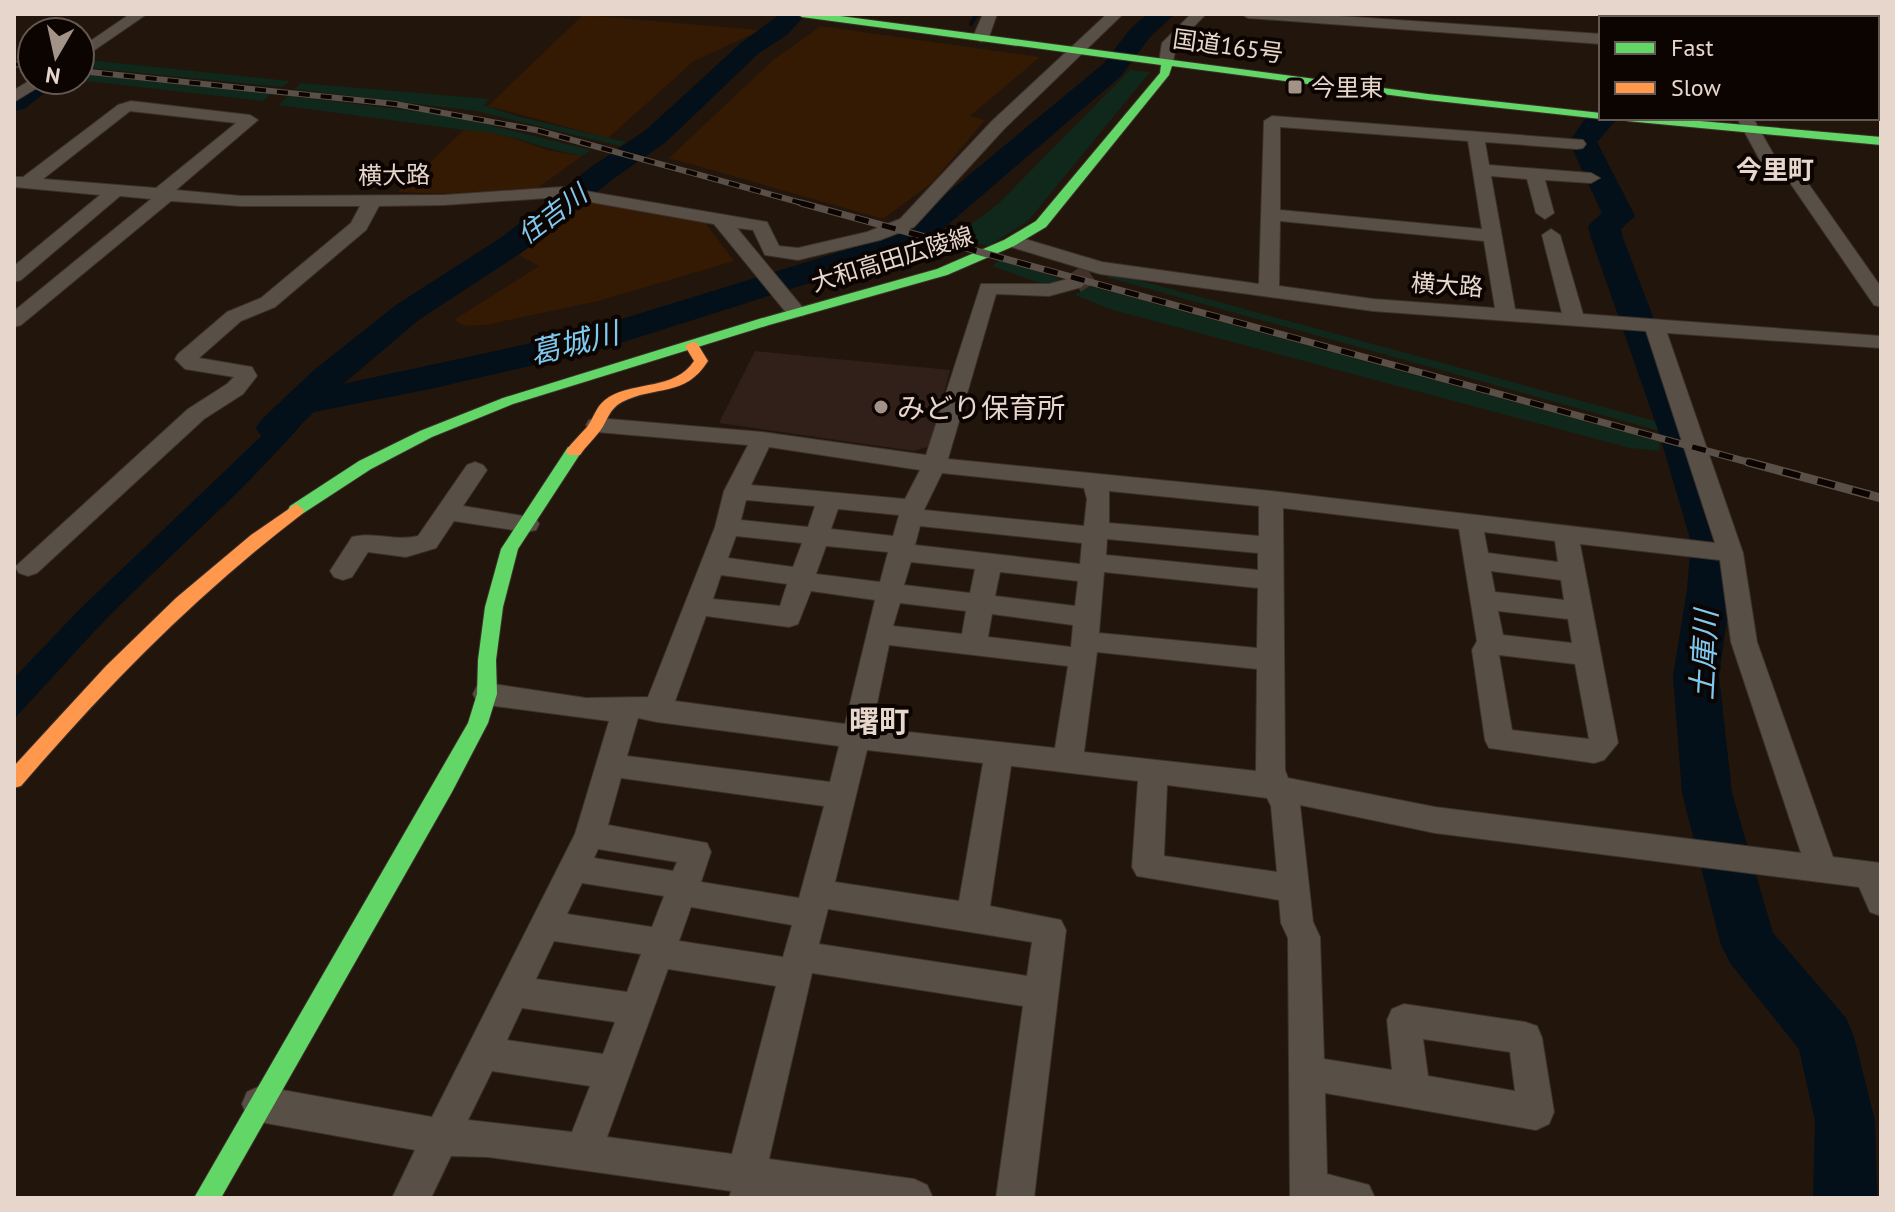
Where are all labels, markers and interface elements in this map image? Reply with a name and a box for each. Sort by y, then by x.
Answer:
north arrow [16,16,96,96]
legend [1599,16,1879,120]
street label: 国道165号 [1171,23,1285,69]
text: Fast [1671,32,1714,63]
text: N [44,61,62,91]
place label: 今里東 [1311,72,1383,103]
text: Slow [1671,72,1721,103]
marker: 今里東 [1286,78,1304,96]
district label: 今里町 [1736,153,1814,186]
street label: 横大路 [358,159,430,191]
water label: 住吉川 [511,176,595,251]
street label: 大和高田広陵線 [807,220,977,298]
street label: 横大路 [1410,267,1484,303]
water label: 葛城川 [526,311,625,372]
place label: みどり保育所 [897,389,1065,426]
marker: みどり保育所 [872,398,890,416]
water label: 土庫川 [1681,606,1725,701]
district label: 曙町 [849,701,909,740]

